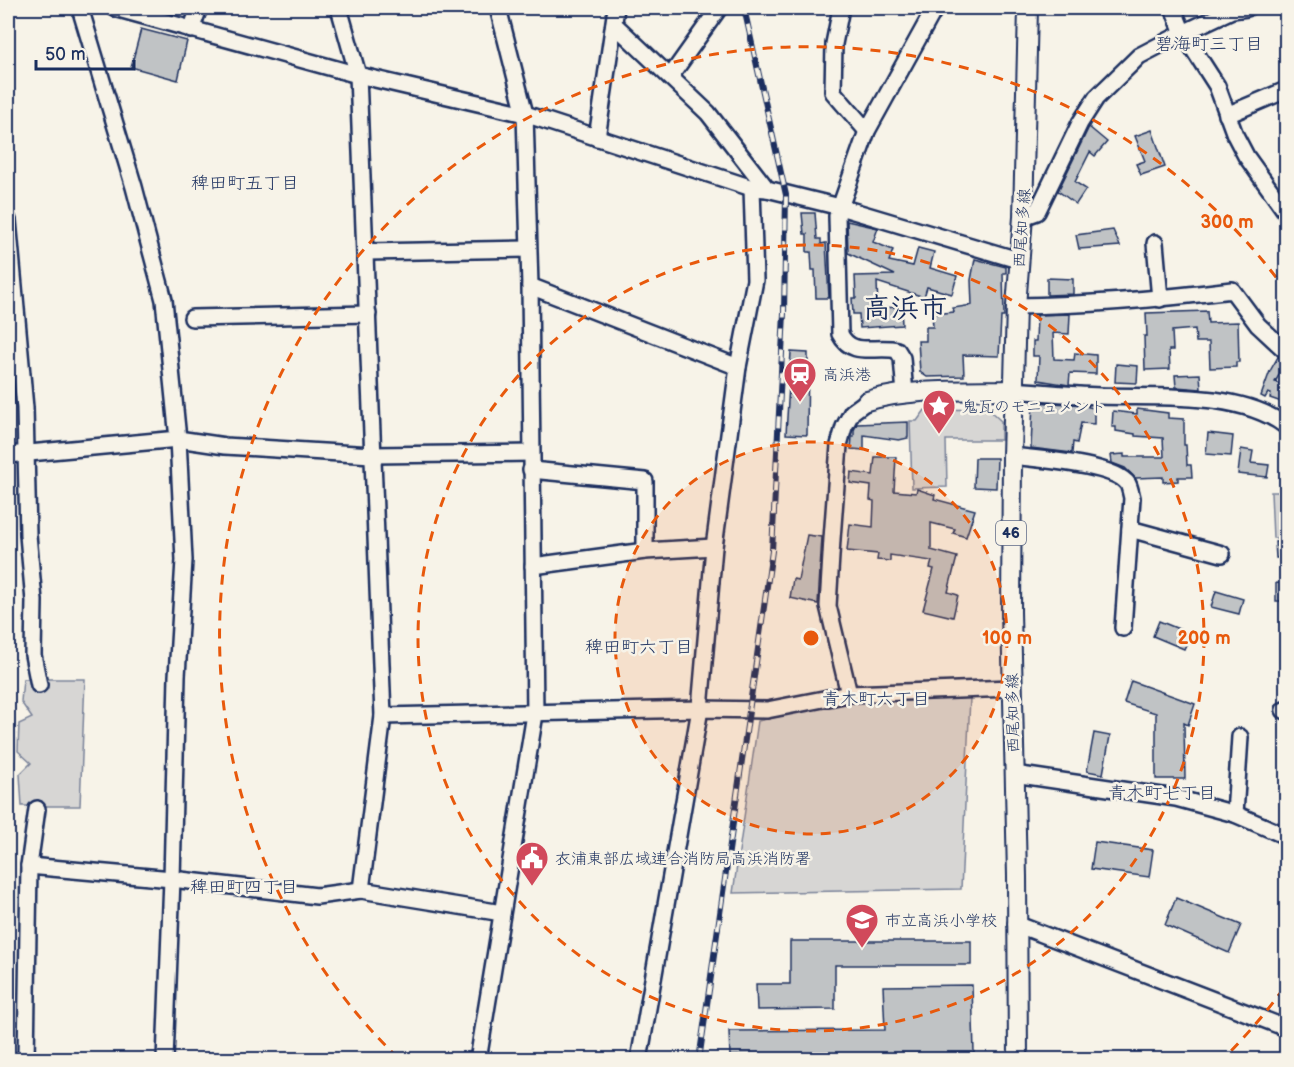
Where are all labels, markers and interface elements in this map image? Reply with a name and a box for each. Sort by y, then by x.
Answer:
scale bar [36,33,134,71]
district label: 碧海町三丁目 [1155,34,1263,55]
text: 50 m [45,44,86,65]
district label: 稗田町五丁目 [191,173,299,194]
street label: 西尾知多線 [1010,188,1035,269]
text: 300 m [1200,212,1254,233]
district label: 高浜市 [863,292,947,325]
station icon: 高浜港 [782,356,818,403]
place label: 高浜港 [823,366,871,385]
place icon: 鬼瓦のモニュメント [921,388,957,435]
place label: 鬼瓦のモニュメント [962,398,1106,417]
road number: 46 [996,521,1026,545]
centre of rings [801,628,821,648]
text: 100 m [982,628,1032,649]
text: 200 m [1177,628,1231,649]
district label: 稗田町六丁目 [585,637,693,658]
street label: 西尾知多線 [1003,673,1024,753]
district label: 青木町六丁目 [822,689,930,710]
district label: 青木町七丁目 [1108,783,1216,804]
public building icon: 衣浦東部広域連合消防局高浜消防署 [514,840,550,887]
place label: 衣浦東部広域連合消防局高浜消防署 [555,850,811,869]
district label: 稗田町四丁目 [190,877,298,898]
school or university icon: 市立高浜小学校 [844,902,880,949]
place label: 市立高浜小学校 [885,912,997,931]

